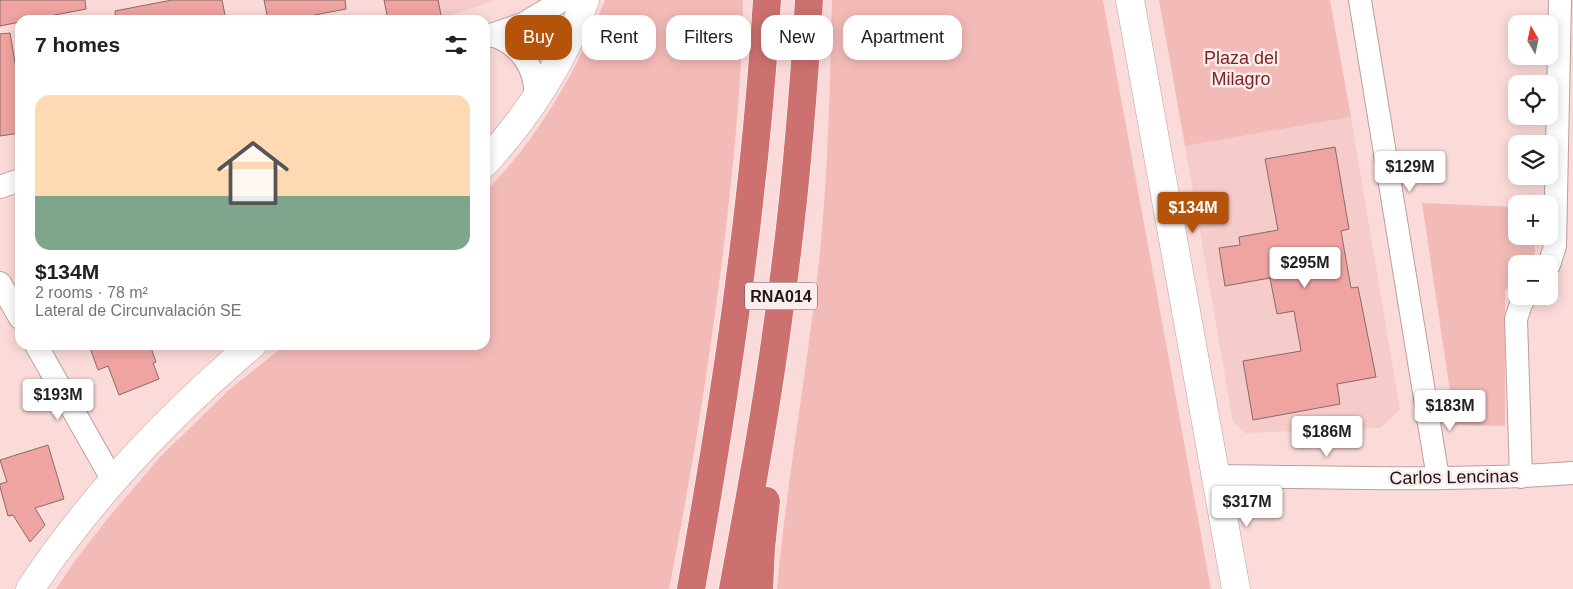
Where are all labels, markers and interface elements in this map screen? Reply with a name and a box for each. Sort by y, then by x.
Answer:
chip: Buy [505,15,572,60]
chip: Rent [582,15,656,60]
chip: Filters [666,15,751,60]
chip: New [761,15,833,60]
chip: Apartment [843,15,962,60]
north arrow [1508,15,1558,65]
map controls [1508,15,1558,305]
icon: filters [442,31,470,59]
text: 7 homes [35,33,120,56]
park label: Plaza del Milagro [1204,48,1278,89]
button: locate [1508,75,1558,125]
icon: home [208,128,298,218]
button: layers [1508,135,1558,185]
pin: $129M [1375,150,1445,193]
text: $129M [1386,158,1434,175]
pin: $134M [1158,192,1228,234]
button: + [1508,195,1558,245]
text: $134M [1169,199,1217,216]
pin: $295M [1270,246,1340,289]
text: $295M [1281,254,1329,271]
button: − [1508,255,1558,305]
text: $134M [35,260,99,283]
road number: RNA014 [745,282,817,310]
text: 2 rooms · 78 m² [35,284,148,301]
text: Lateral de Circunvalación SE [35,302,241,319]
pin: $193M [23,378,93,421]
text: $193M [34,386,82,403]
pin: $183M [1415,390,1485,432]
text: $183M [1426,397,1474,414]
pin: $186M [1292,416,1362,458]
text: $186M [1303,423,1351,440]
street label: Carlos Lencinas [1389,466,1519,488]
pin: $317M [1212,486,1282,528]
text: $317M [1223,493,1271,510]

